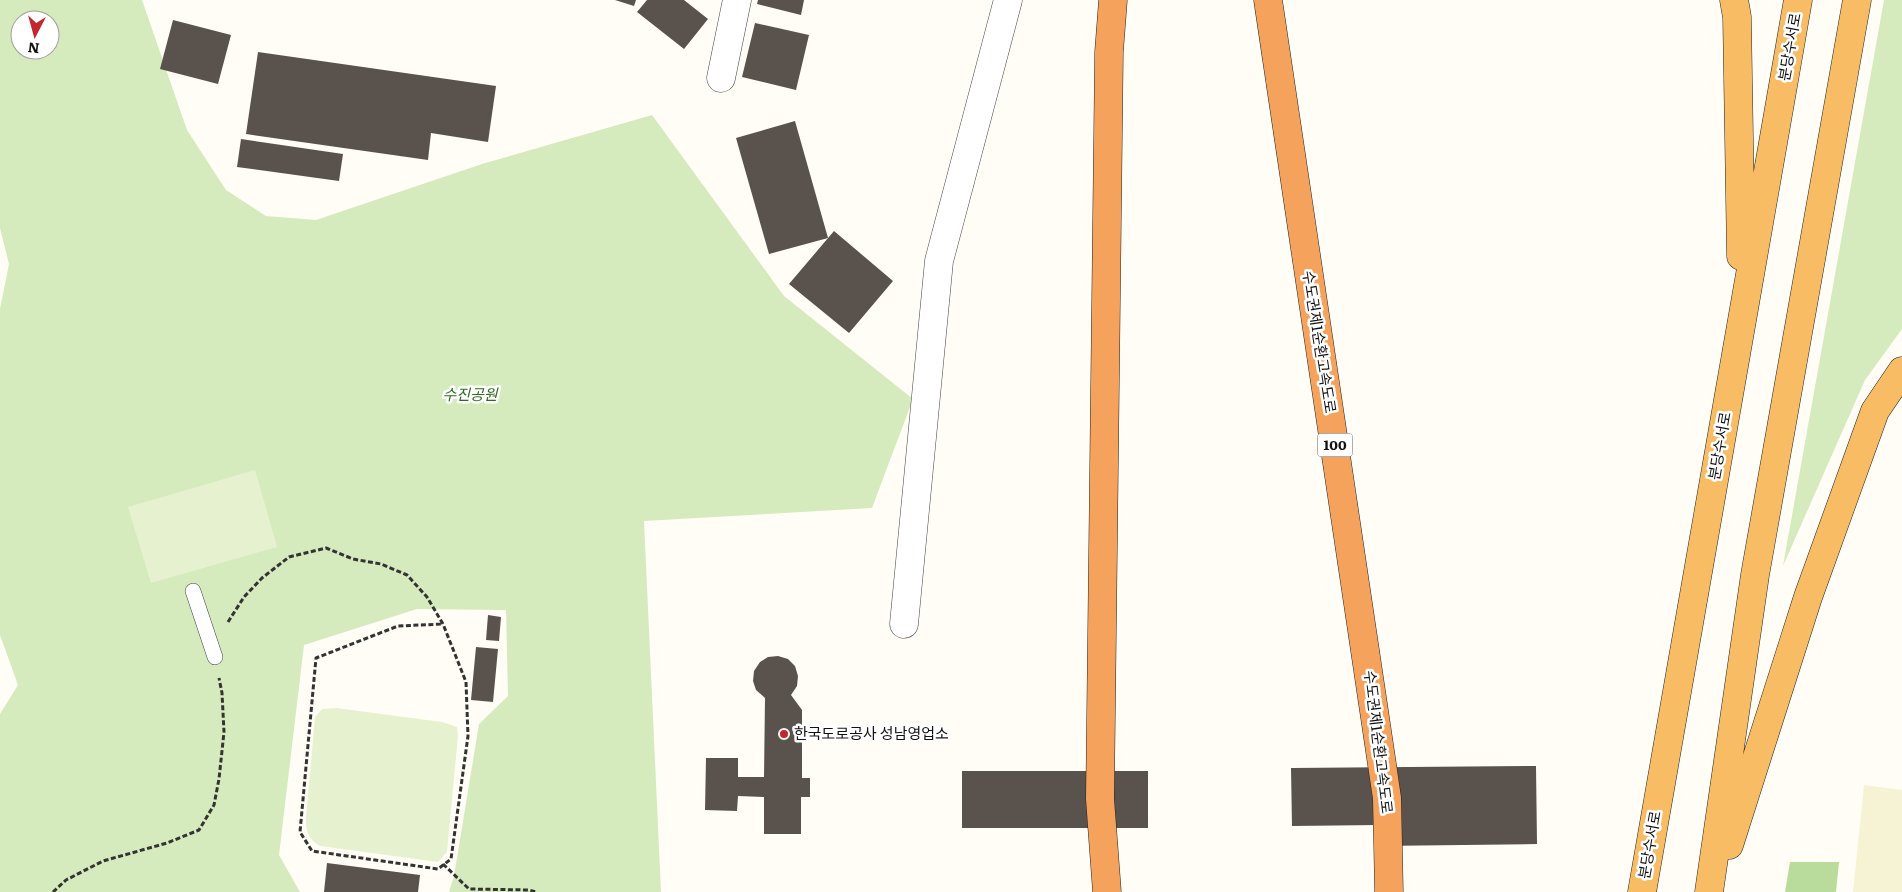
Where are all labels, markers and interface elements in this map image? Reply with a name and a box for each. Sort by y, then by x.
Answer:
north arrow [10,10,60,60]
street label: 분당수서로 [1771,11,1806,83]
text: N [26,38,40,59]
street label: 수도권제1순환고속도로 [1298,269,1343,415]
park label: 수진공원 [442,382,499,405]
street label: 분당수서로 [1701,410,1736,482]
road number: 100 [1318,434,1352,456]
street label: 수도권제1순환고속도로 [1359,669,1400,815]
place label: 한국도로공사 성남영업소 [794,721,949,744]
marker: 한국도로공사 성남영업소 [778,728,790,740]
street label: 분당수서로 [1631,809,1666,881]

